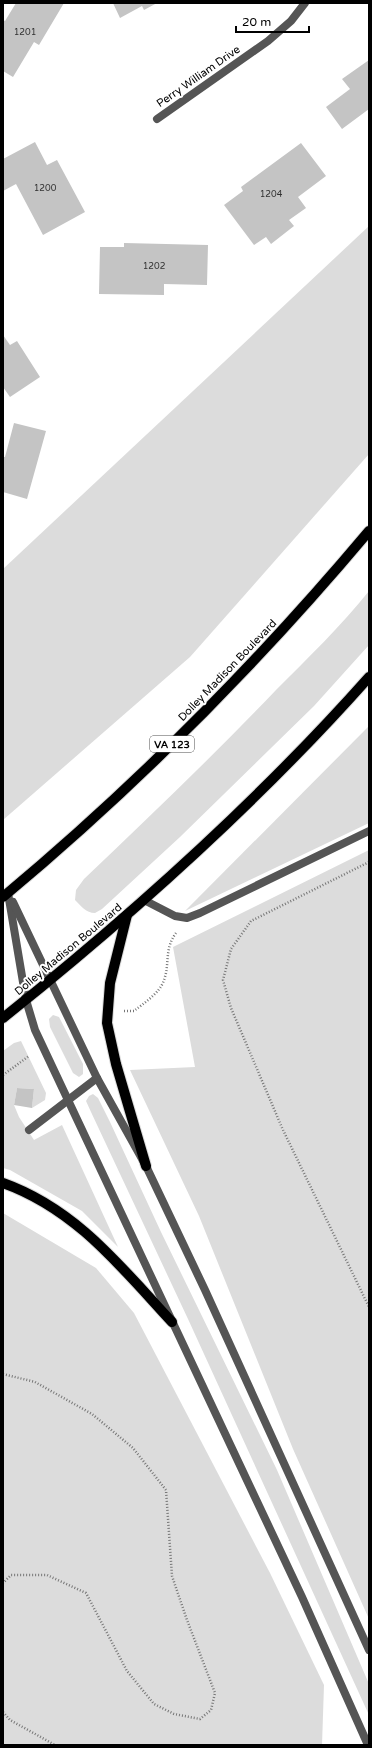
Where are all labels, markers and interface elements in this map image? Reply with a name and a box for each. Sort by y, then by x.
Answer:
scale bar [236,8,309,34]
text: 20 m [242,15,271,29]
house number: 1201 [14,27,36,38]
street label: Perry William Drive [154,43,243,110]
house number: 1200 [34,183,57,194]
house number: 1204 [260,189,283,200]
house number: 1202 [143,261,165,272]
street label: Dolley Madison Boulevard [175,617,279,724]
road number: VA 123 [150,736,194,752]
street label: Dolley Madison Boulevard [12,901,125,998]

